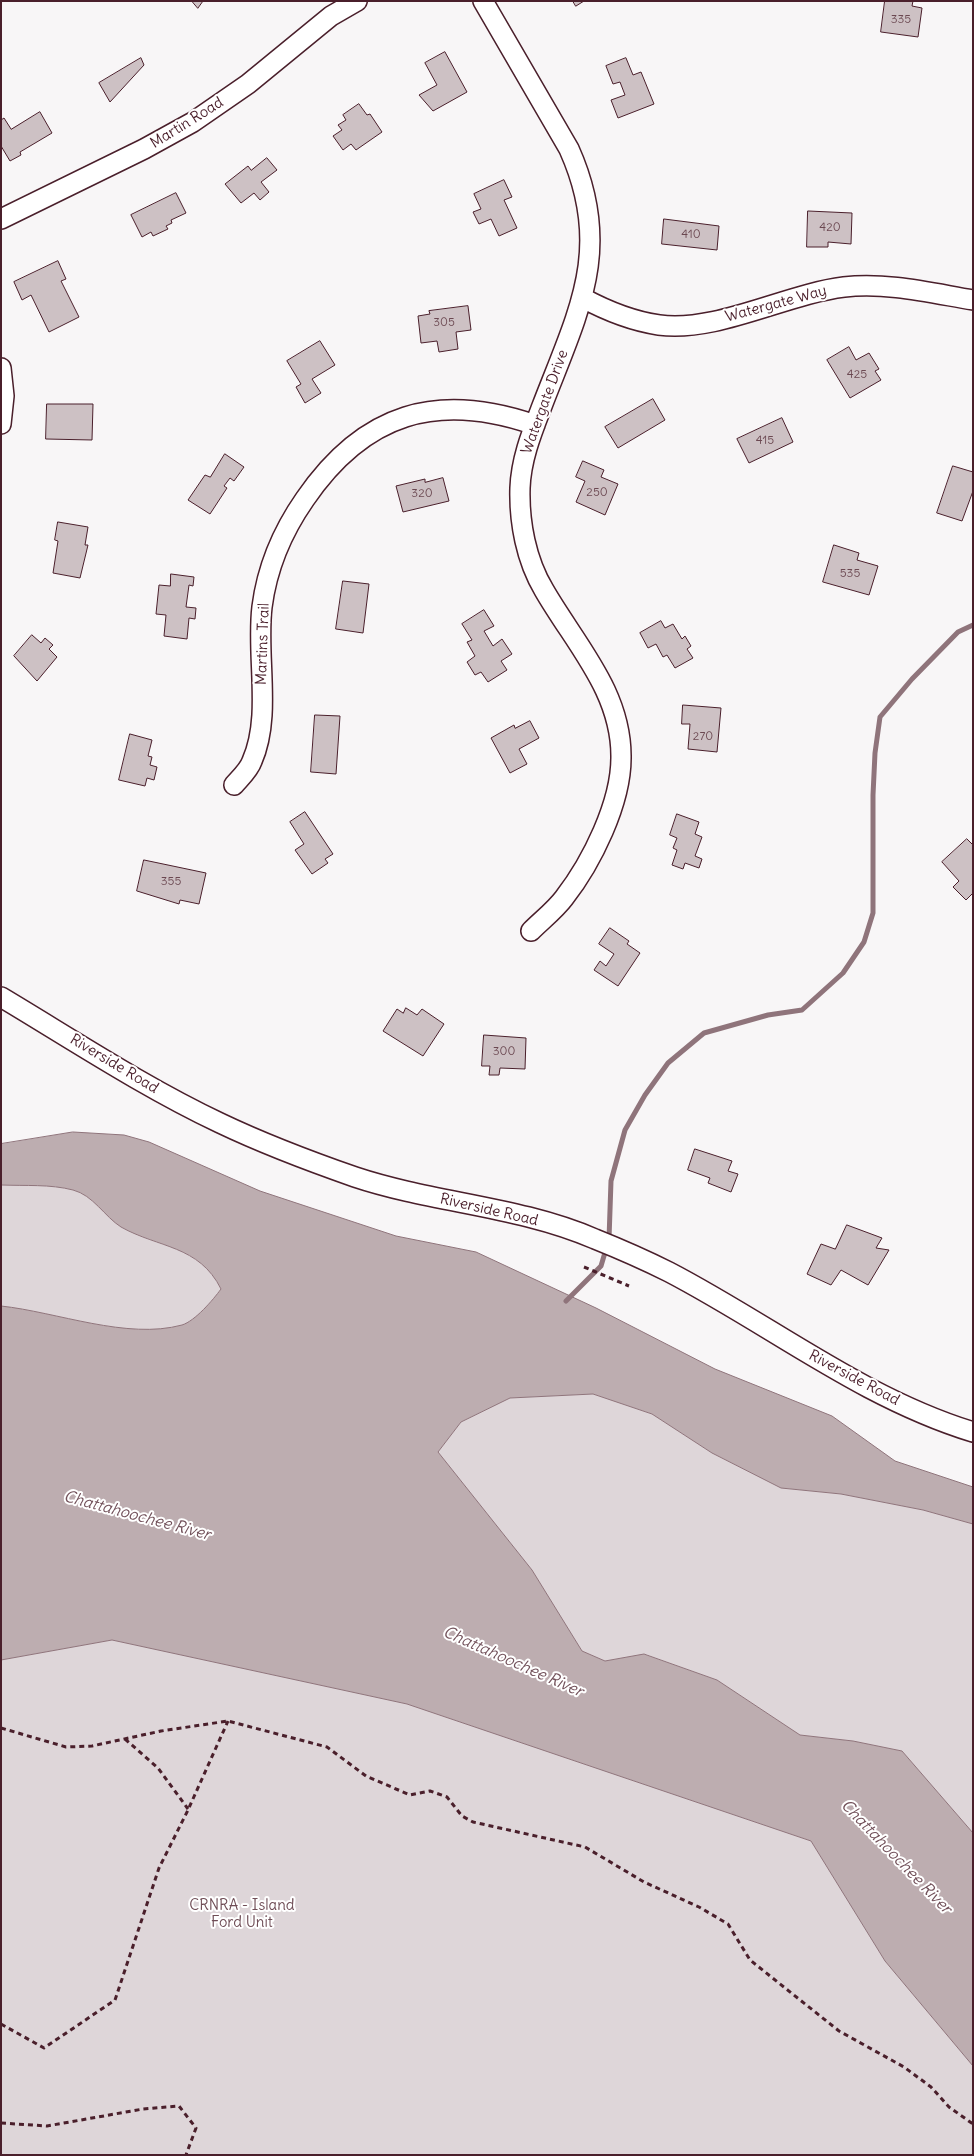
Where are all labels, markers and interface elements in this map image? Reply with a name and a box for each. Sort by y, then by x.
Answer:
house number: 335 [891,13,911,27]
street label: Martin Road [147,93,227,153]
house number: 420 [819,221,841,235]
house number: 410 [681,228,701,242]
street label: Watergate Way [723,282,829,326]
house number: 305 [433,316,455,330]
street label: Watergate Drive [518,347,572,457]
house number: 425 [847,368,867,382]
house number: 415 [756,434,774,448]
house number: 250 [586,486,608,500]
house number: 320 [411,487,433,501]
house number: 535 [840,567,860,581]
street label: Martins Trail [253,603,273,685]
house number: 270 [693,730,713,744]
house number: 355 [161,875,181,889]
street label: Riverside Road [66,1030,162,1098]
house number: 300 [493,1045,515,1059]
street label: Riverside Road [438,1190,540,1230]
street label: Riverside Road [806,1347,902,1409]
water label: Chattahoochee River [62,1487,212,1545]
water label: Chattahoochee River [440,1622,586,1702]
water label: Chattahoochee River [837,1796,955,1918]
park label: CRNRA - Island Ford Unit [189,1897,295,1932]

